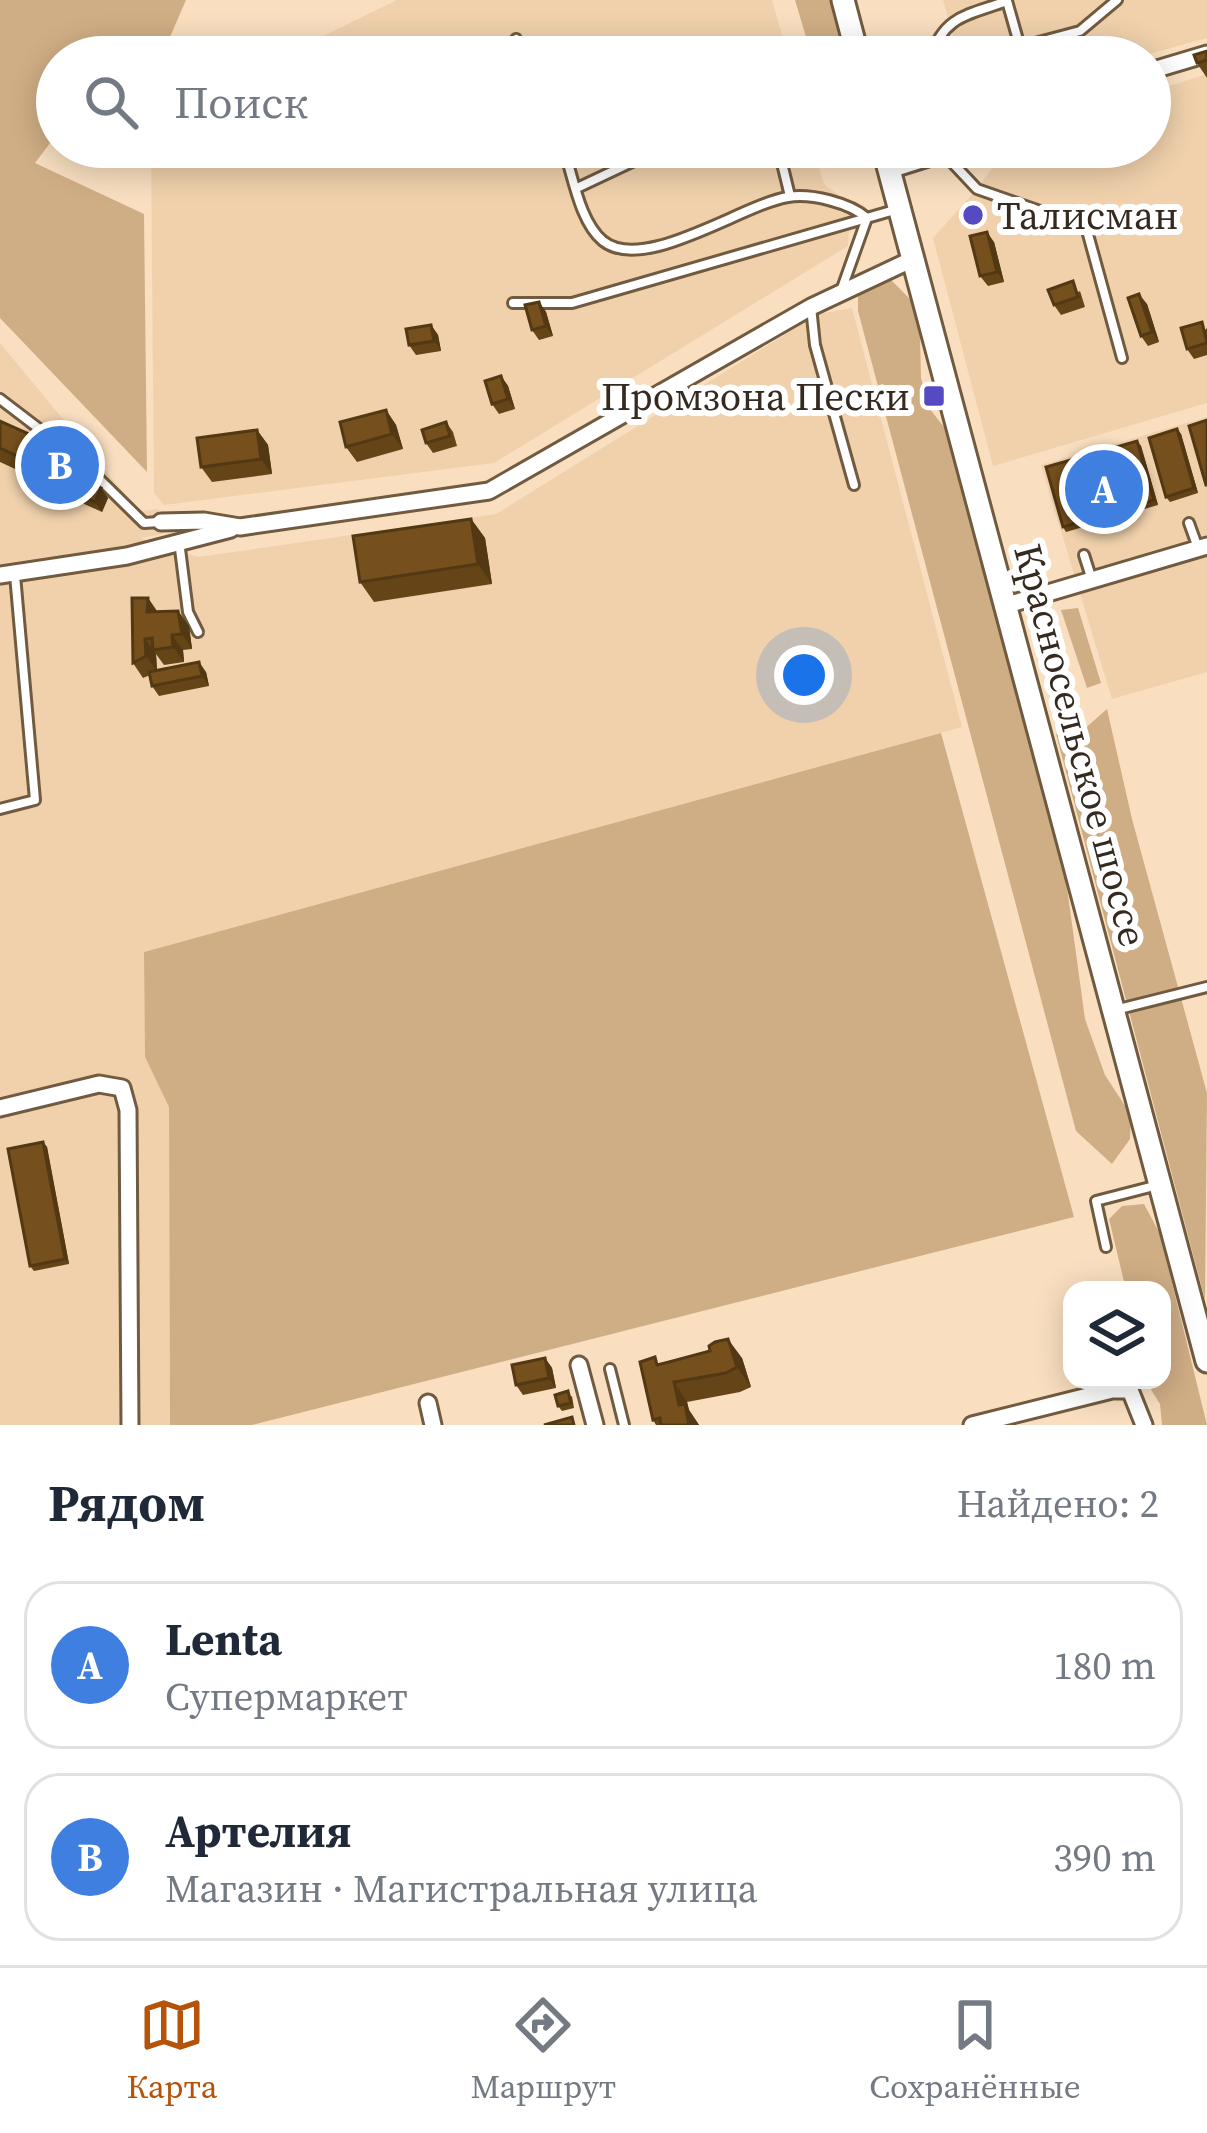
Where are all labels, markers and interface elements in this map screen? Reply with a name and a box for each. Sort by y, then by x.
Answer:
search box [36,36,1171,168]
icon: search [78,69,144,135]
text: Поиск [174,71,308,133]
place label: Талисман [997,189,1178,242]
marker: Талисман [960,202,986,228]
place label: Промзона Пески [601,370,910,423]
marker: Промзона Пески [921,383,947,409]
pin: B [21,420,99,510]
pin: A [1065,444,1143,534]
street label: Красносельское шоссе [1001,538,1160,952]
your location [774,645,834,705]
map controls [1063,1281,1171,1389]
button: layers [1063,1281,1171,1389]
text: Рядом [48,1468,205,1538]
text: Найдено: 2 [957,1477,1159,1530]
text: Lenta [165,1608,282,1670]
text: A [77,1639,103,1692]
text: 180 m [1053,1639,1156,1692]
text: Супермаркет [165,1670,408,1723]
text: Артелия [165,1800,352,1862]
text: B [77,1831,103,1884]
text: 390 m [1053,1831,1156,1884]
text: Магазин · Магистральная улица [165,1862,758,1915]
tab: Карта [126,1992,218,2109]
tab: Маршрут [471,1992,616,2109]
tab: Сохранённые [869,1992,1081,2109]

